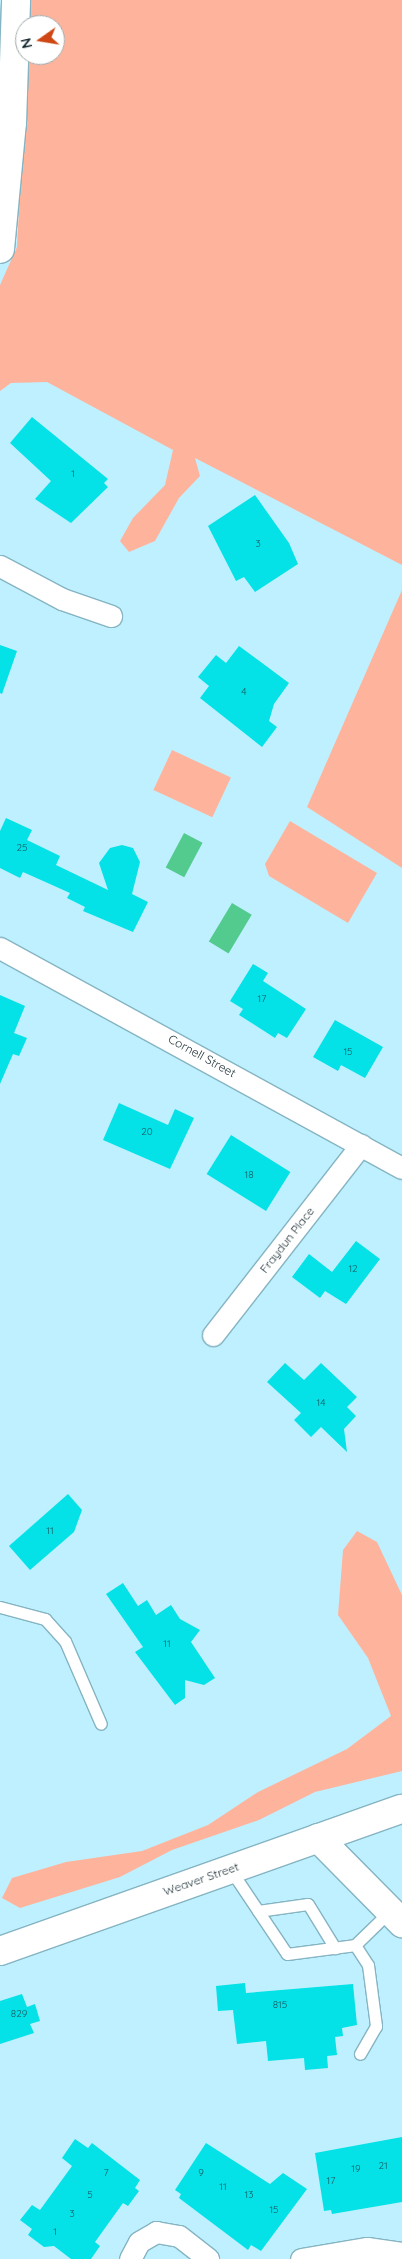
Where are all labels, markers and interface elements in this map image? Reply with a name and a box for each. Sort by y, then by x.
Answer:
north arrow [15,15,65,65]
text: N [16,36,36,50]
house number: 1 [71,468,75,480]
house number: 3 [255,538,261,550]
house number: 4 [241,686,247,698]
house number: 25 [17,842,27,854]
house number: 17 [258,993,266,1005]
street label: Cornell Street [166,1032,238,1080]
house number: 15 [343,1046,353,1058]
house number: 20 [141,1126,153,1138]
house number: 18 [244,1169,254,1181]
street label: Fraydun Place [257,1204,317,1276]
house number: 12 [348,1263,358,1275]
house number: 14 [317,1397,325,1409]
house number: 11 [46,1525,54,1537]
house number: 11 [163,1638,171,1650]
street label: Weaver Street [161,1859,241,1899]
house number: 815 [273,1999,287,2011]
house number: 829 [11,2008,27,2020]
house number: 21 [378,2160,388,2172]
house number: 19 [351,2163,361,2175]
house number: 7 [103,2167,109,2179]
house number: 9 [198,2167,204,2179]
house number: 17 [327,2175,335,2187]
house number: 11 [219,2181,227,2193]
house number: 5 [87,2189,93,2201]
house number: 13 [245,2189,253,2201]
house number: 15 [269,2204,279,2216]
house number: 3 [69,2208,75,2220]
house number: 1 [53,2226,57,2238]

